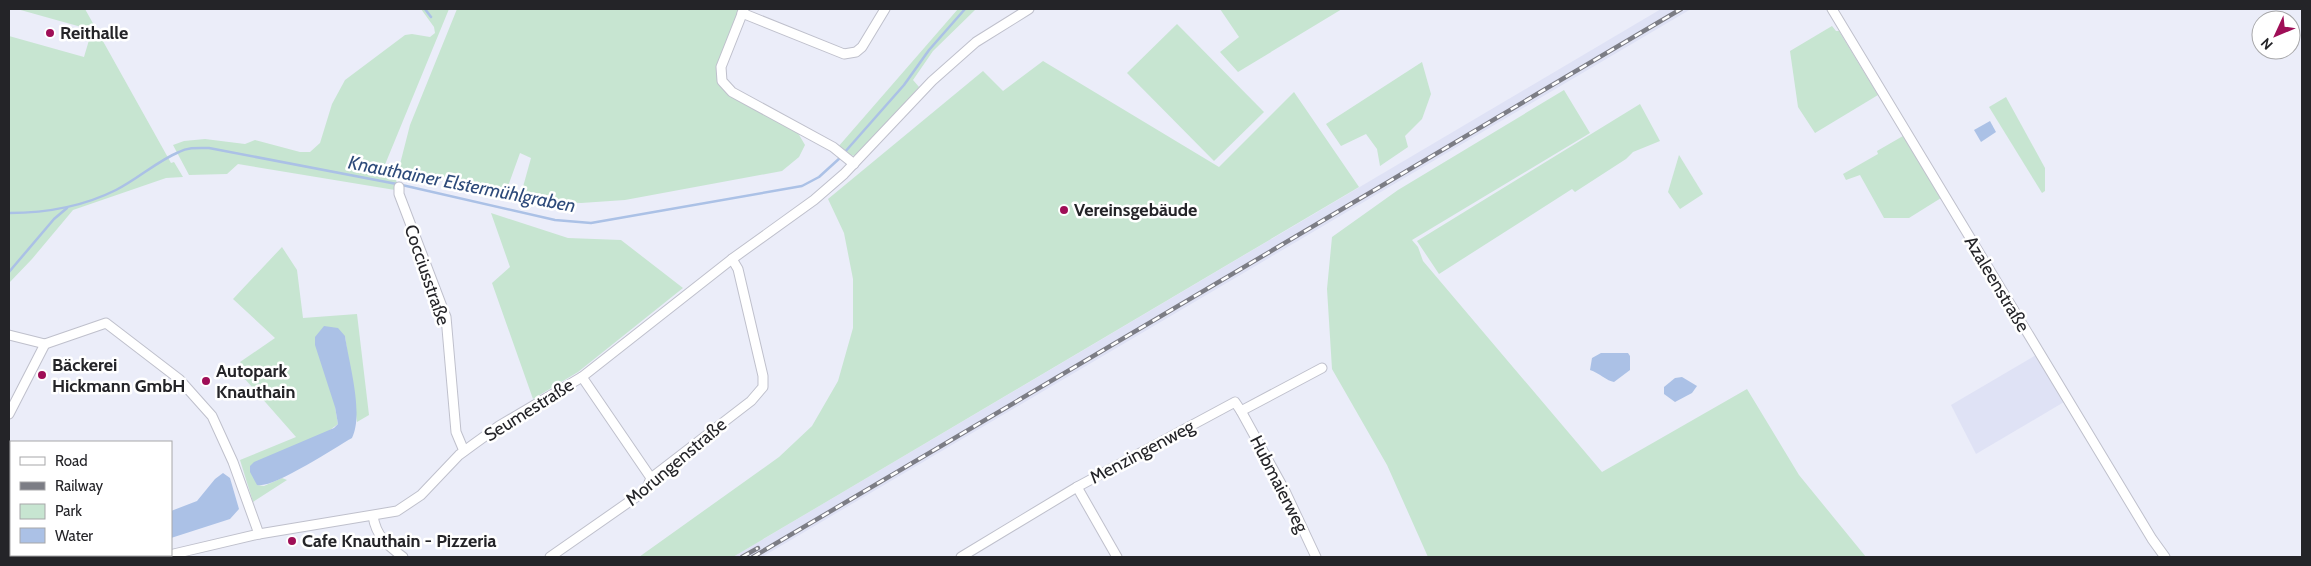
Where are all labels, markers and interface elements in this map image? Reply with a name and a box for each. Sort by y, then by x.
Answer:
north arrow [2251,10,2301,60]
place label: Reithalle [60,22,128,44]
marker: Reithalle [44,27,56,39]
text: N [2257,34,2277,54]
water label: Knauthainer Elstermühlgraben [346,151,578,217]
place label: Vereinsgebäude [1074,199,1197,221]
marker: Vereinsgebäude [1058,204,1070,216]
street label: Cocciusstraße [400,222,454,328]
street label: Azaleenstraße [1960,232,2034,336]
place label: Bäckerei Hickmann GmbH [52,354,185,397]
place label: Autopark Knauthain [216,360,295,403]
marker: Bäckerei Hickmann GmbH [36,369,48,381]
street label: Seumestraße [480,374,578,446]
marker: Autopark Knauthain [200,375,212,387]
street label: Morungenstraße [621,413,731,511]
street label: Menzingenweg [1086,415,1199,489]
street label: Hubmaierweg [1245,432,1313,537]
legend [10,441,172,556]
text: Road [55,452,88,470]
text: Railway [55,477,104,495]
text: Park [55,502,82,520]
text: Water [55,527,93,545]
place label: Cafe Knauthain - Pizzeria [302,530,497,552]
marker: Cafe Knauthain - Pizzeria [286,535,298,547]

